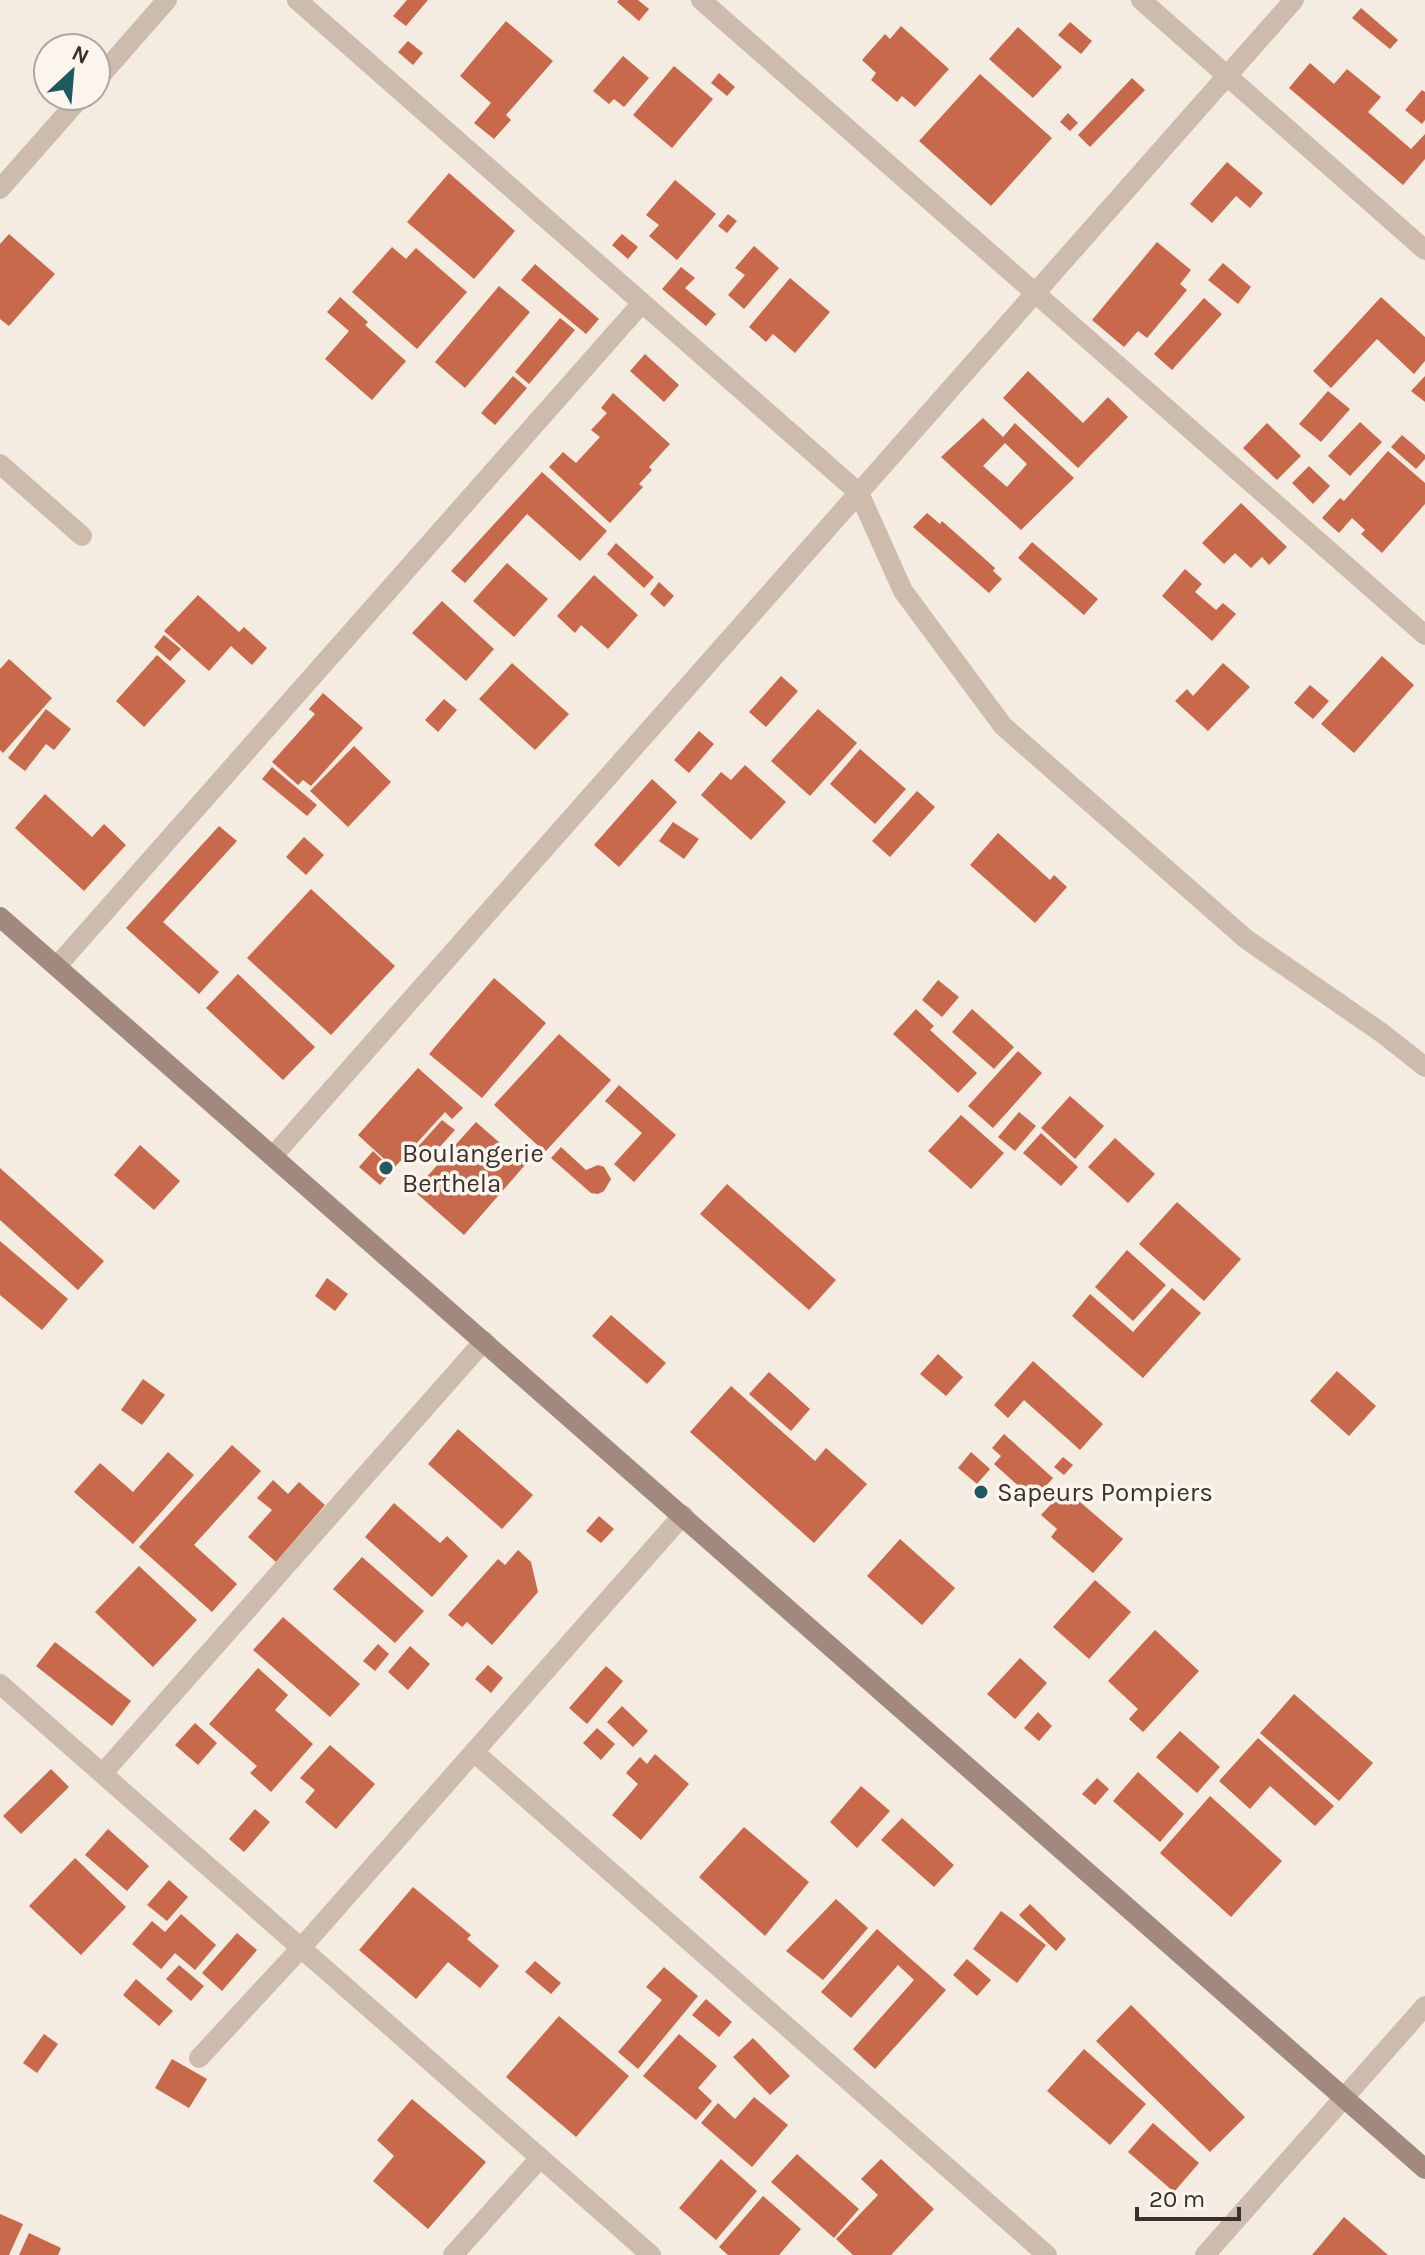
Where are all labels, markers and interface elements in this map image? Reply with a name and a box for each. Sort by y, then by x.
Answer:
north arrow [32,32,112,112]
text: N [68,40,93,70]
place label: Boulangerie Berthela [402,1138,544,1199]
marker: Boulangerie Berthela [377,1159,395,1177]
place label: Sapeurs Pompiers [997,1477,1213,1508]
marker: Sapeurs Pompiers [972,1483,990,1501]
scale bar [1137,2171,1239,2221]
text: 20 m [1149,2185,1205,2213]

